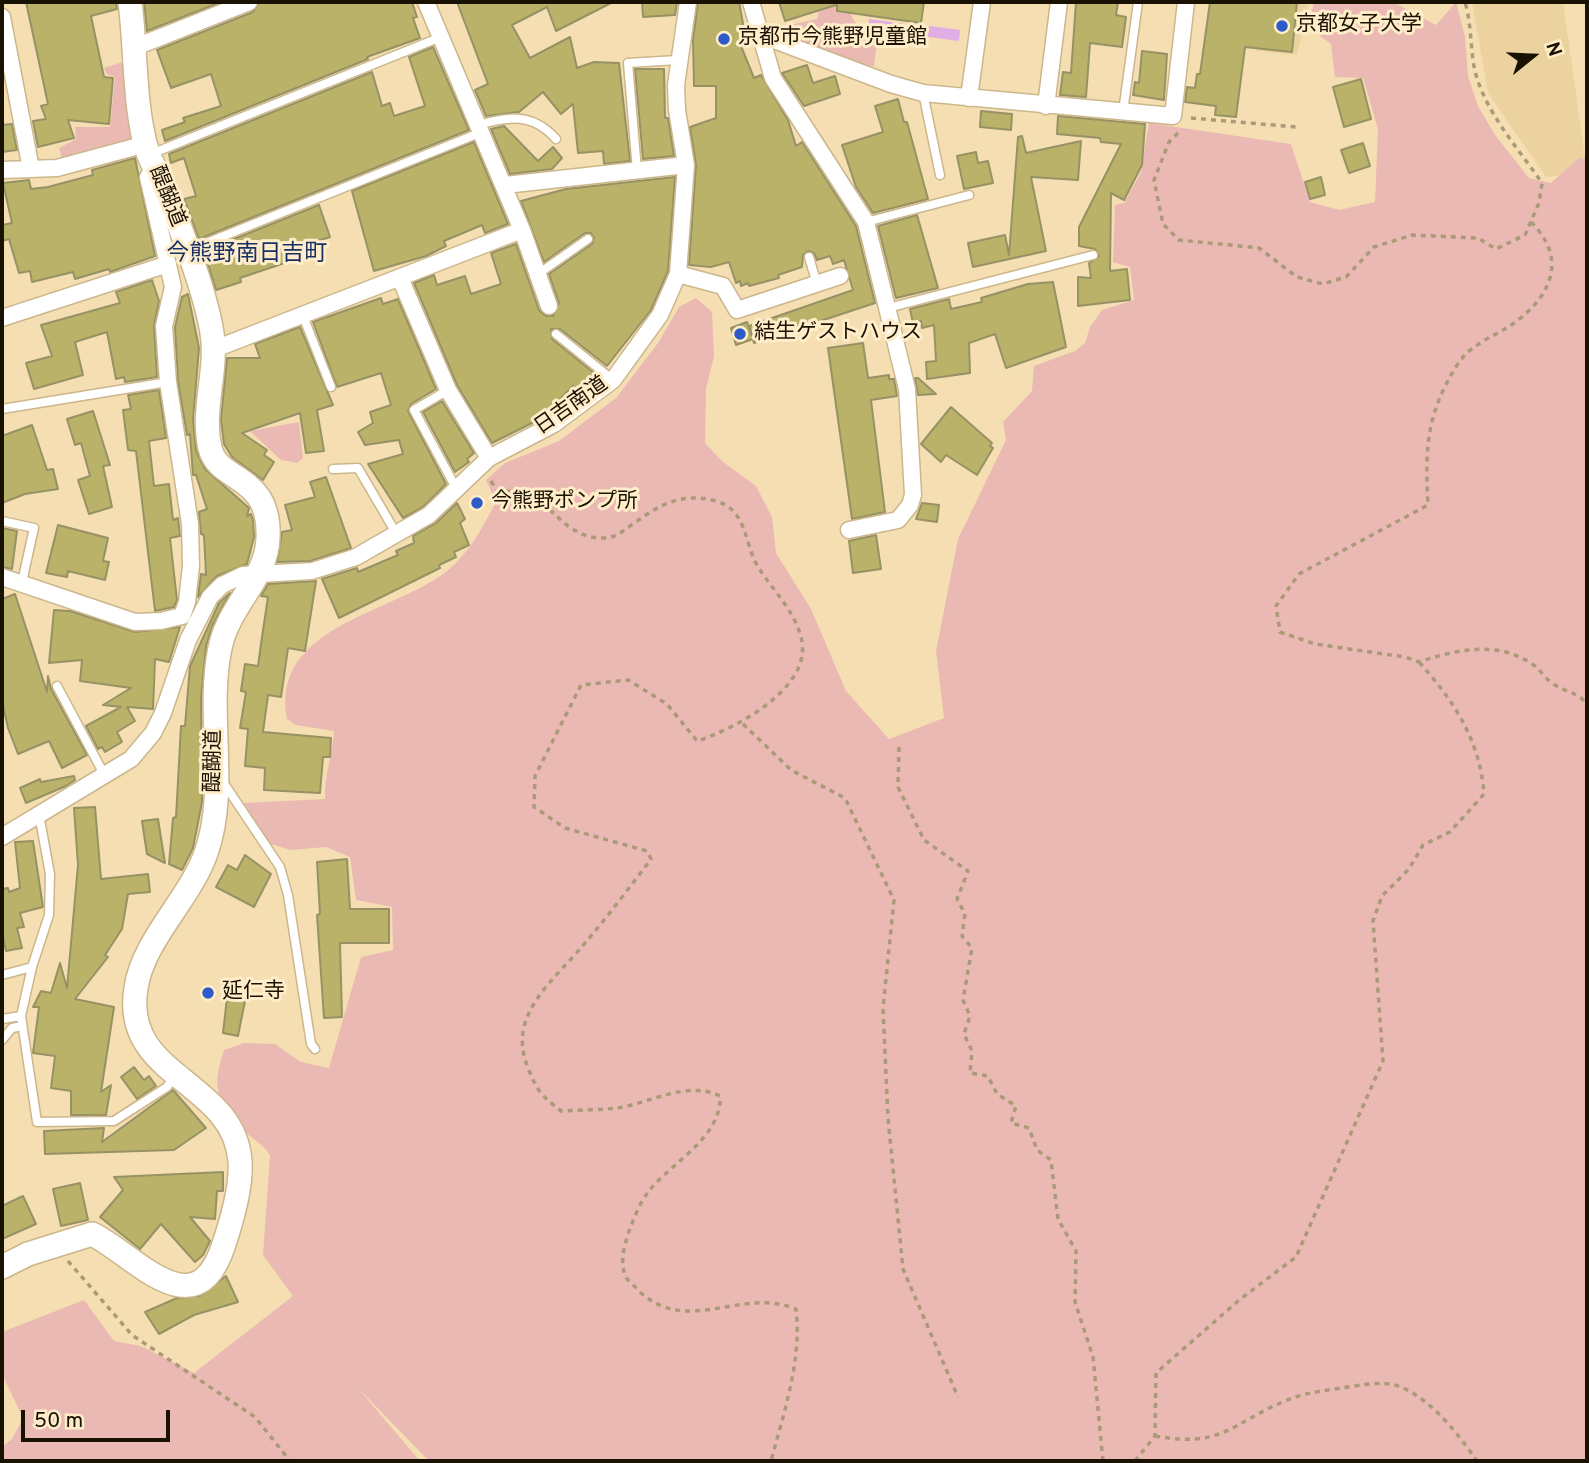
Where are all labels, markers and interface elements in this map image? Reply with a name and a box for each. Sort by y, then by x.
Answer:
place label: 京都女子大学 [1296,13,1422,39]
marker: 京都女子大学 [1274,18,1290,34]
north arrow [1498,21,1568,91]
place label: 京都市今熊野児童館 [738,26,927,52]
marker: 京都市今熊野児童館 [716,31,732,47]
text: N [1539,39,1566,60]
street label: 醍醐道 [143,163,189,231]
district label: 今熊野南日吉町 [167,241,327,269]
place label: 結生ゲストハウス [754,321,922,347]
marker: 結生ゲストハウス [732,326,748,342]
street label: 日吉南道 [530,373,614,441]
place label: 今熊野ポンプ所 [491,490,638,516]
marker: 今熊野ポンプ所 [469,495,485,511]
street label: 醍醐道 [202,729,228,793]
place label: 延仁寺 [222,980,285,1006]
marker: 延仁寺 [200,985,216,1001]
scale bar [24,1396,173,1440]
text: 50 m [34,1408,83,1435]

